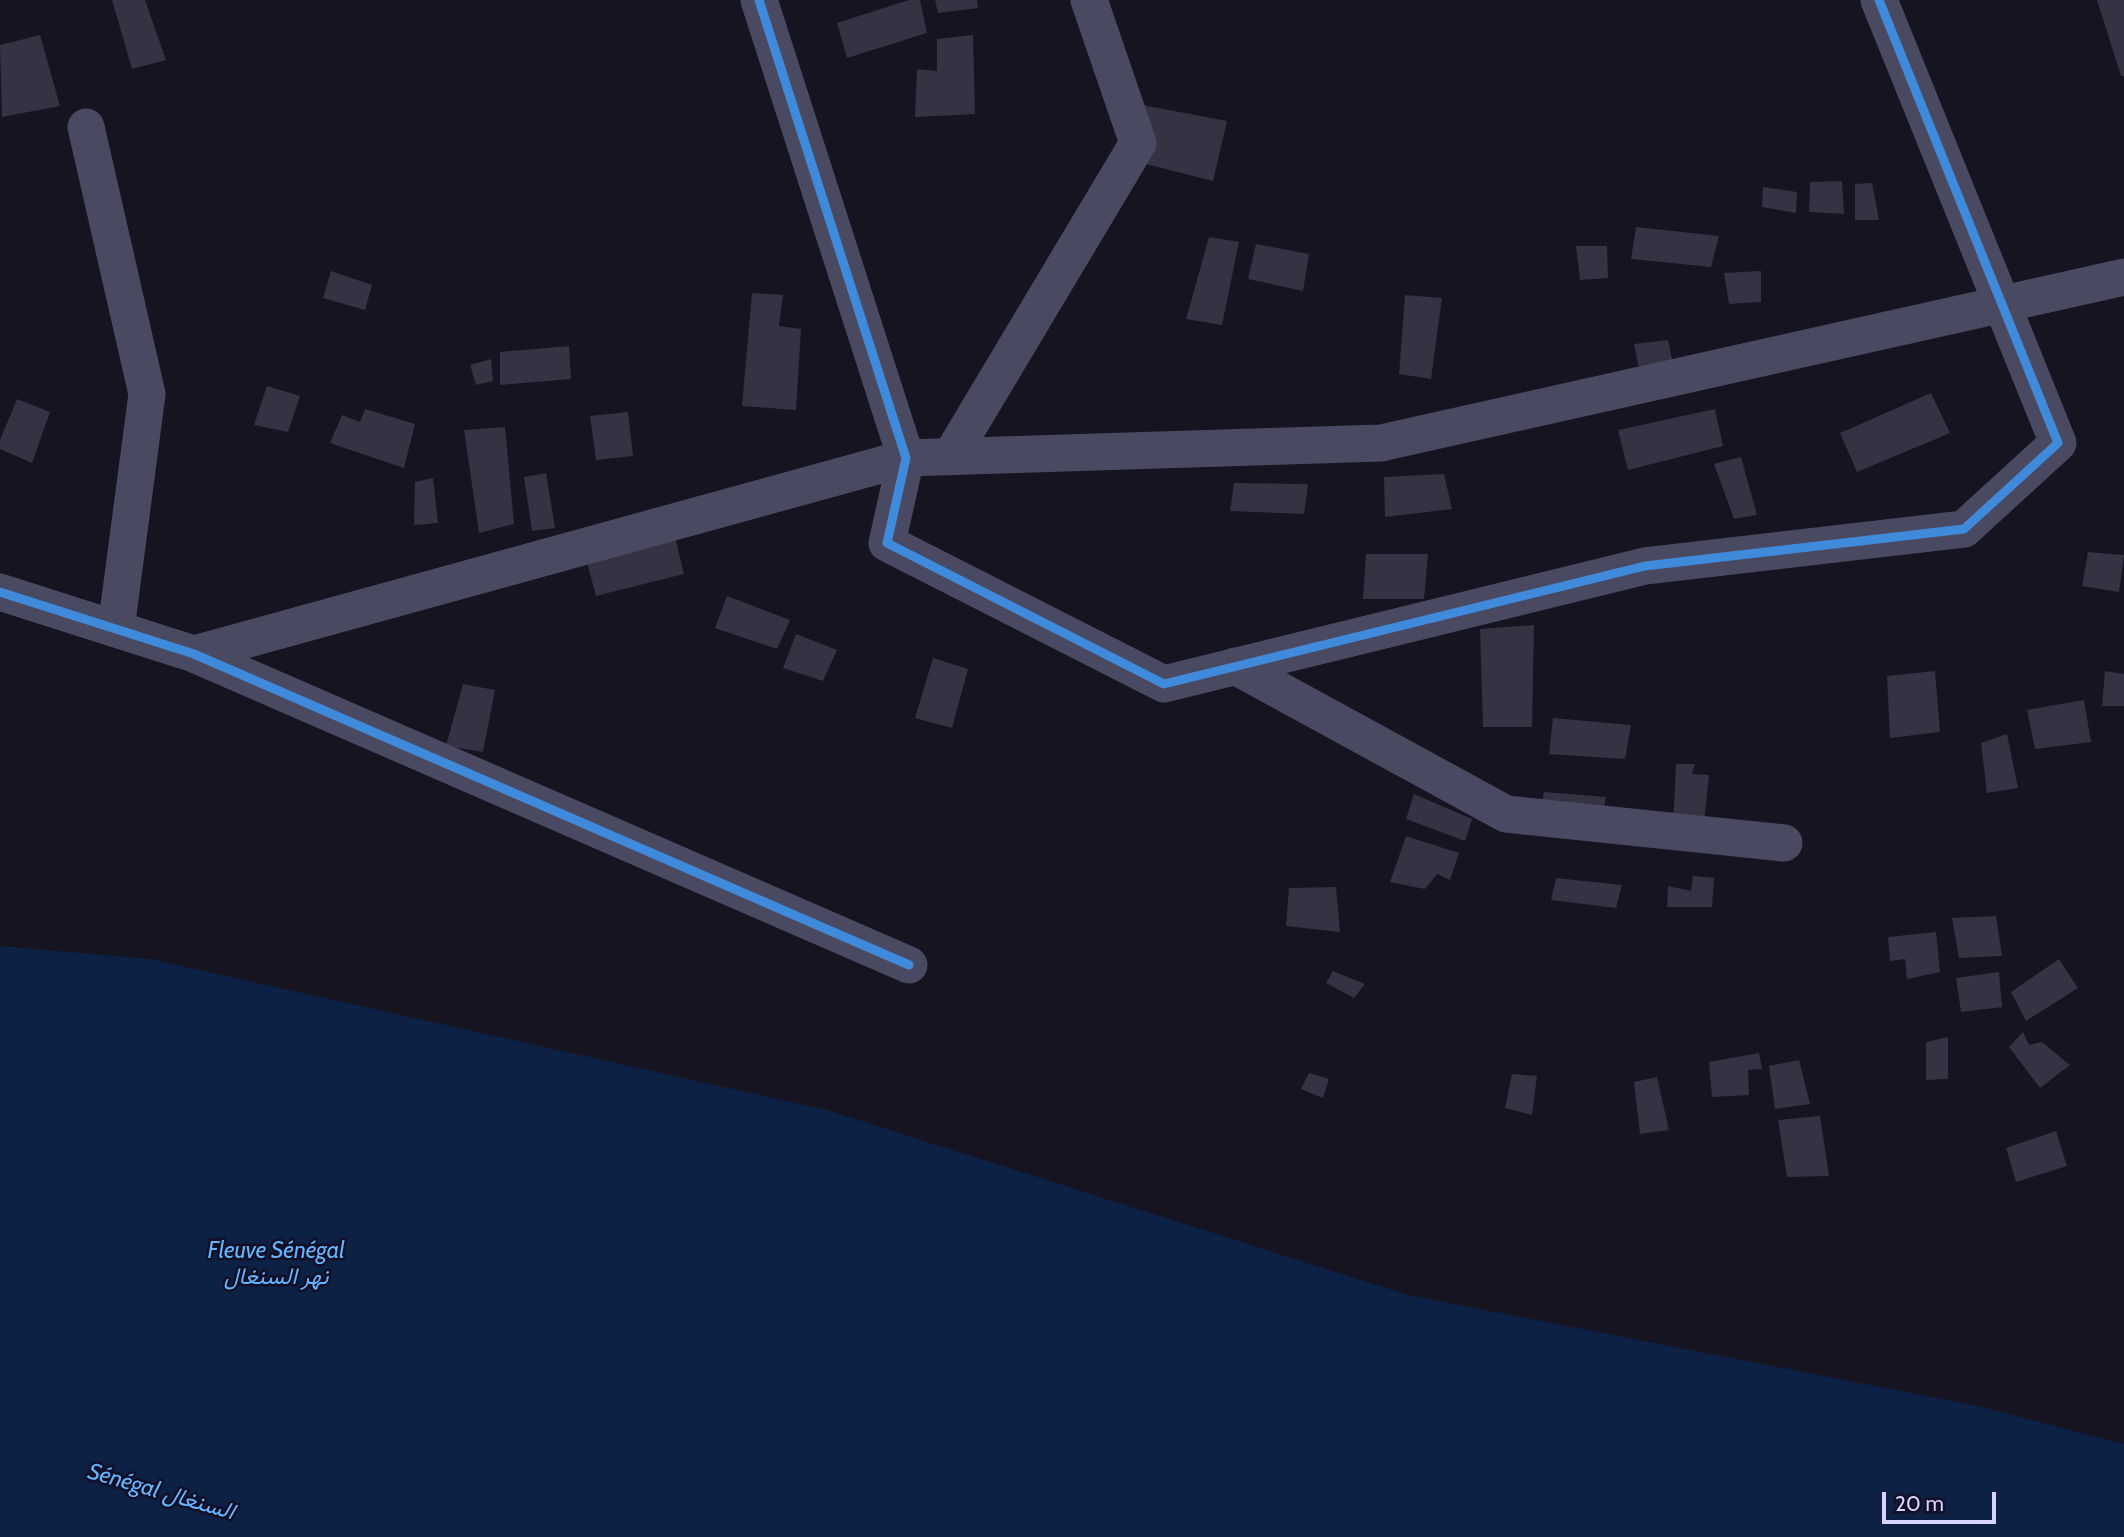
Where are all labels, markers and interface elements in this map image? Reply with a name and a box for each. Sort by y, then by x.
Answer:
water label: Fleuve Sénégal نهر السنغال [207,1237,345,1291]
water label: Sénégal السنغال [85,1458,237,1526]
scale bar [1886,1478,2000,1522]
text: 20 m [1895,1491,1944,1516]

